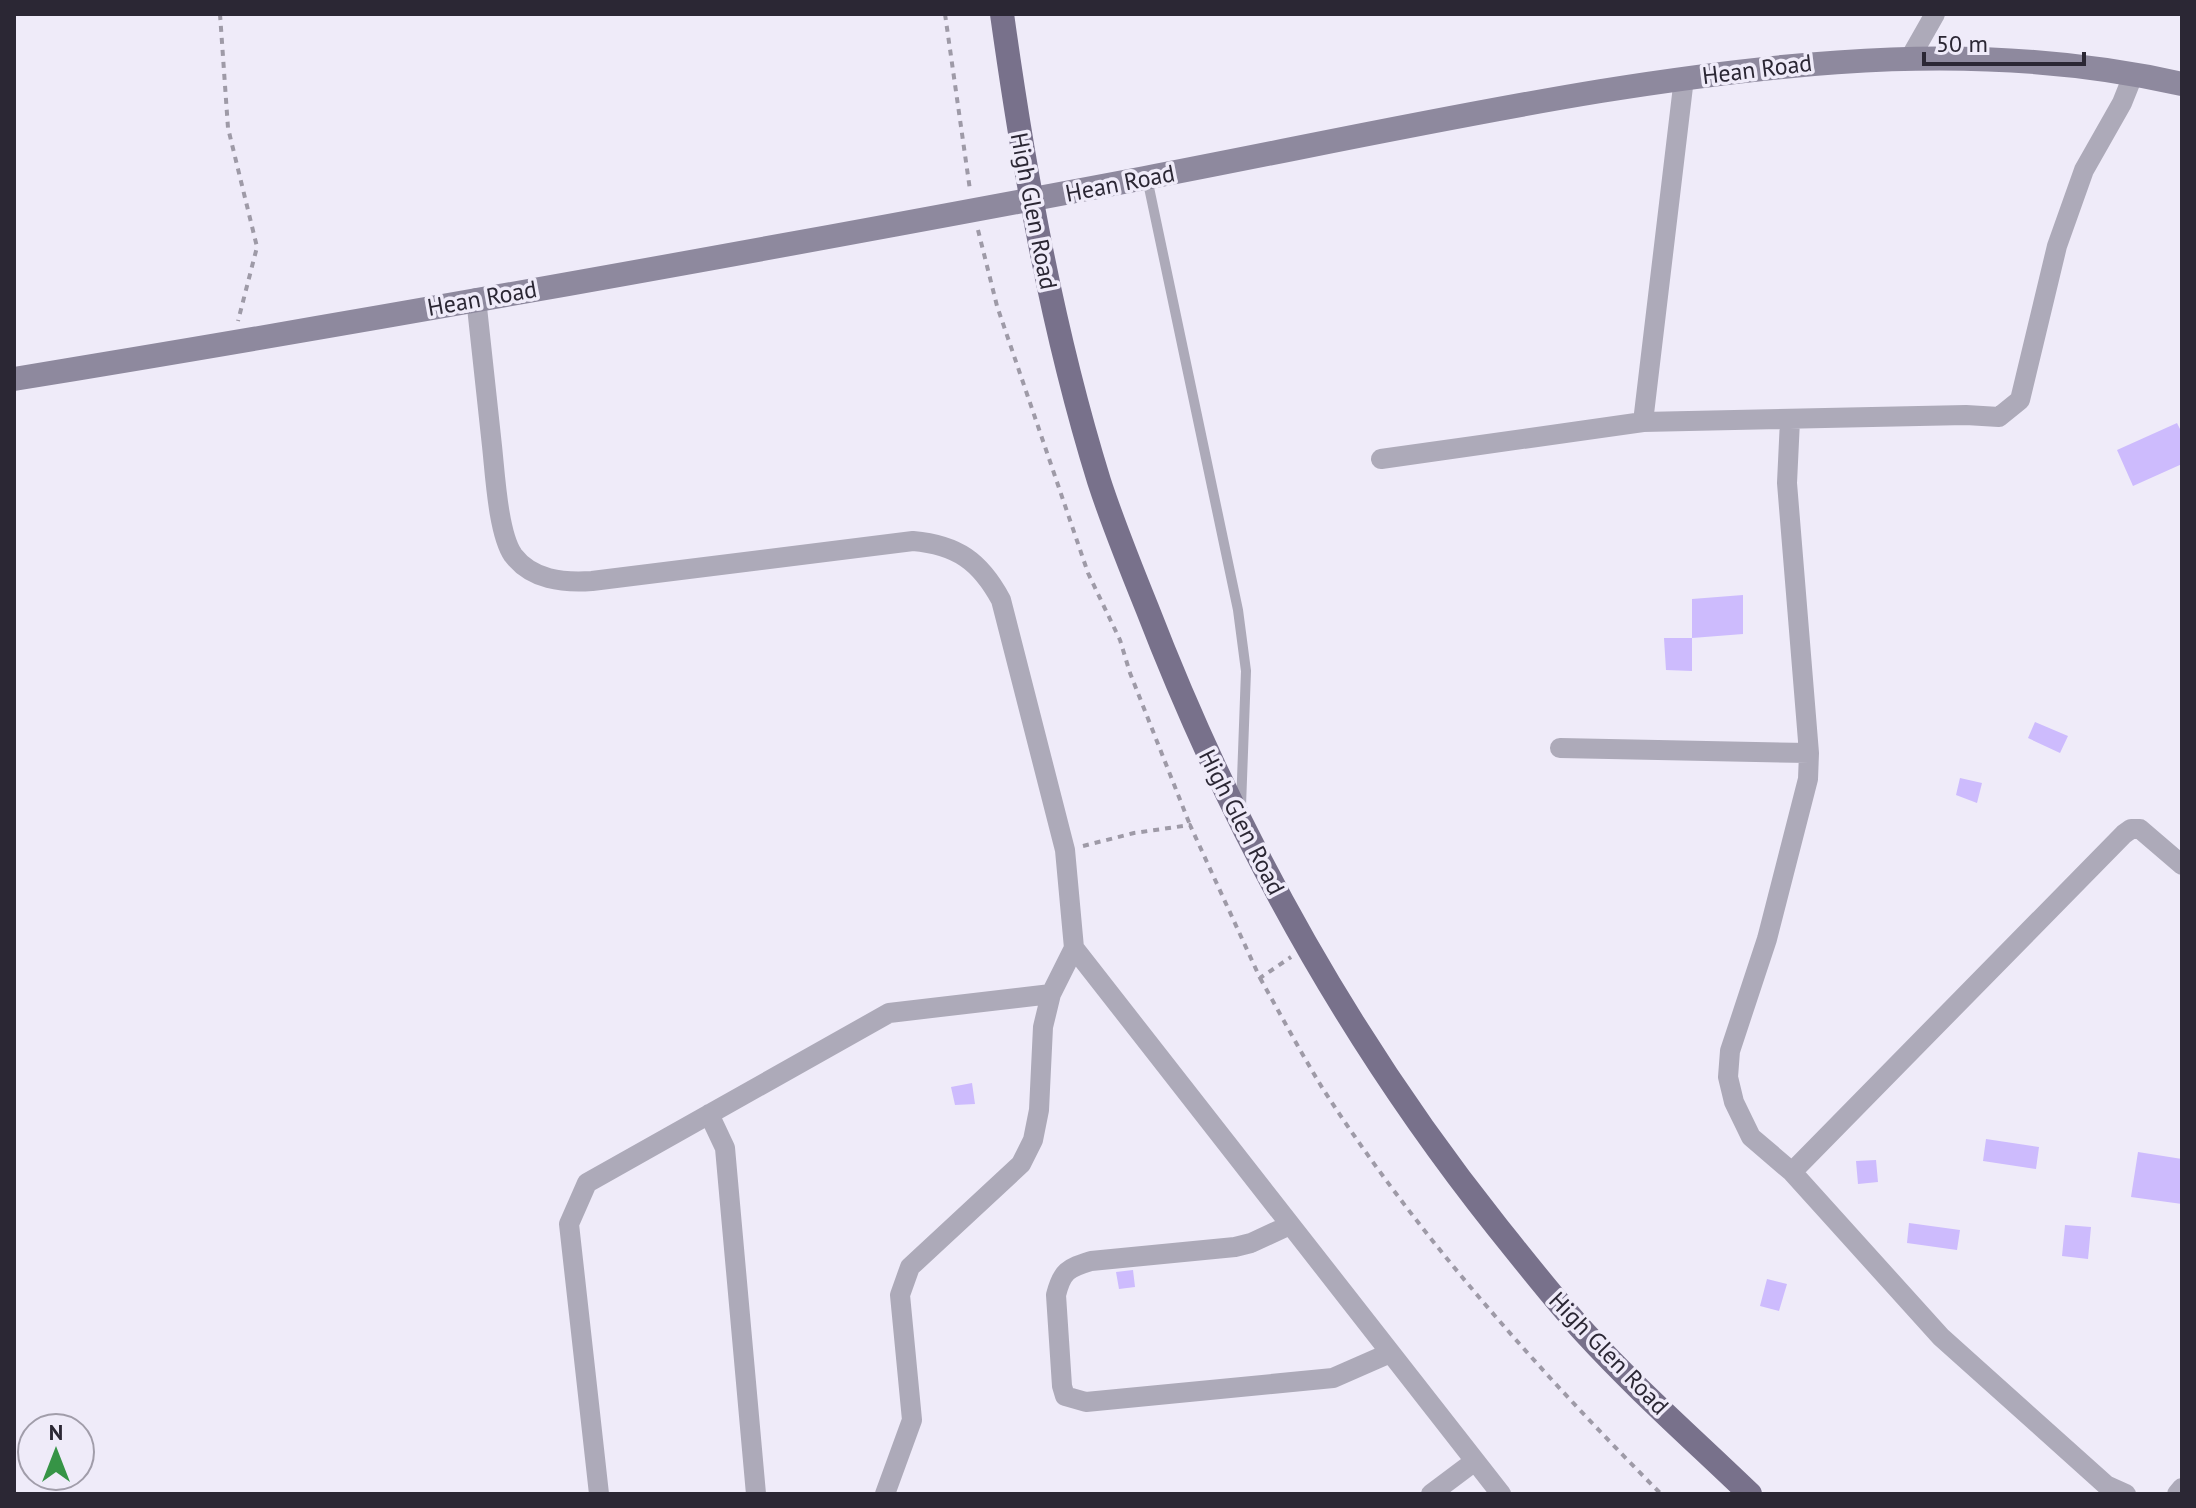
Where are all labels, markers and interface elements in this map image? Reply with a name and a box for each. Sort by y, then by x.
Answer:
scale bar [1924,16,2084,66]
text: 50 m [1936,28,1988,59]
street label: Hean Road [1700,47,1814,91]
street label: High Glen Road [1004,130,1064,292]
street label: Hean Road [1063,157,1177,209]
street label: Hean Road [425,273,539,323]
street label: High Glen Road [1192,744,1292,900]
street label: High Glen Road [1543,1285,1675,1421]
north arrow [16,1412,96,1492]
text: N [49,1418,63,1446]

